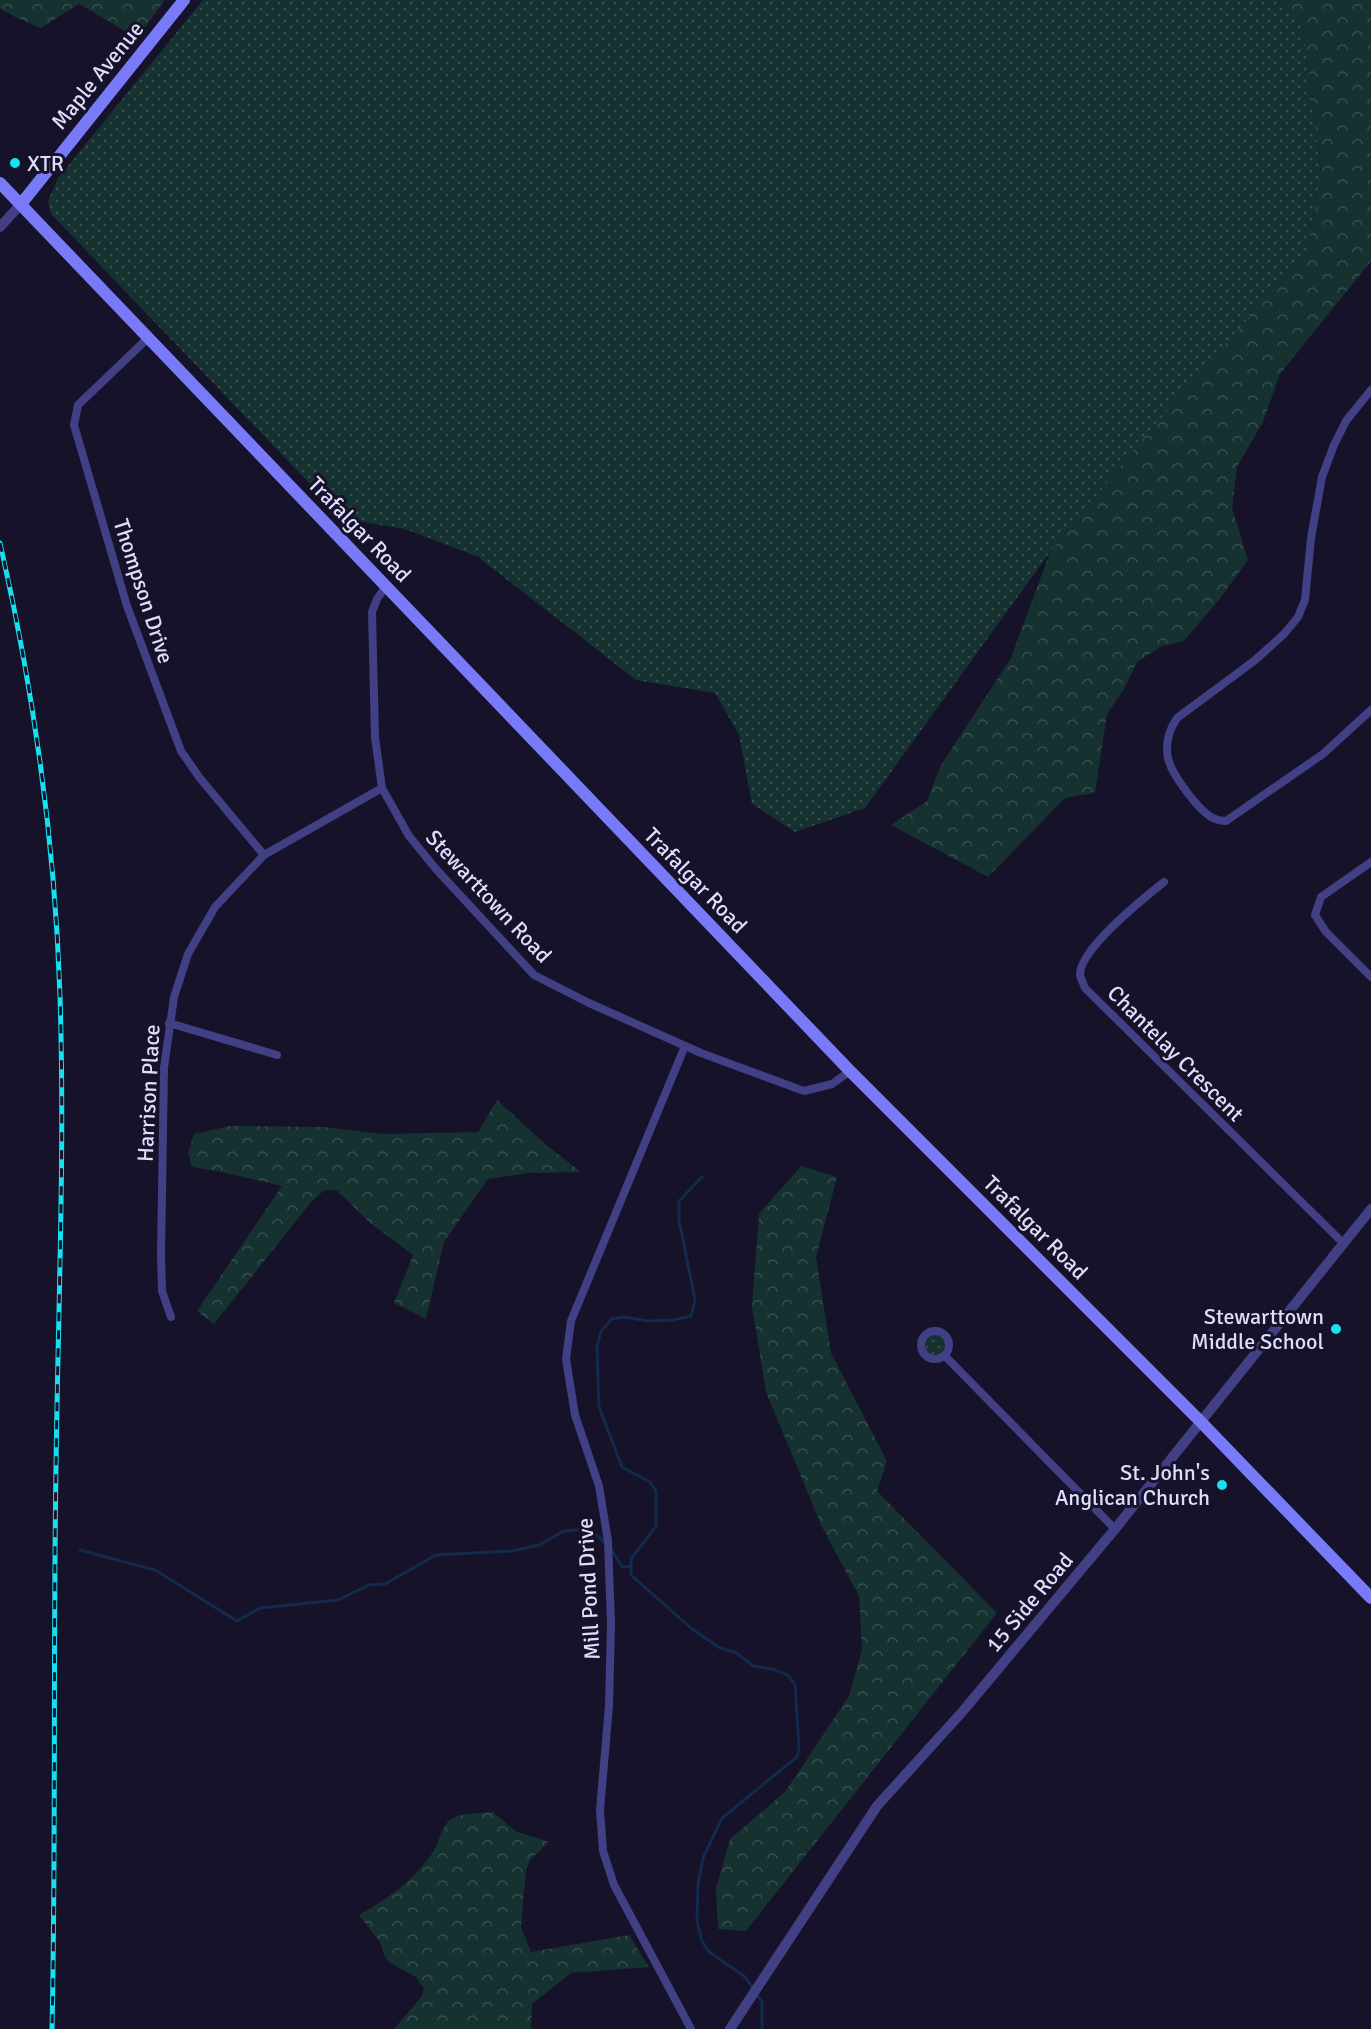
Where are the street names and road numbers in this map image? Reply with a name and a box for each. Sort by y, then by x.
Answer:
street label: Maple Avenue [46,16,149,135]
street label: Trafalgar Road [303,471,417,588]
street label: Thompson Drive [107,515,180,667]
street label: Trafalgar Road [639,822,753,939]
street label: Stewarttown Road [420,824,557,968]
street label: Chantelay Crescent [1102,979,1250,1127]
street label: Harrison Place [131,1024,166,1163]
street label: Trafalgar Road [978,1170,1093,1285]
street label: Mill Pond Drive [571,1517,606,1661]
street label: 15 Side Road [980,1547,1079,1657]

